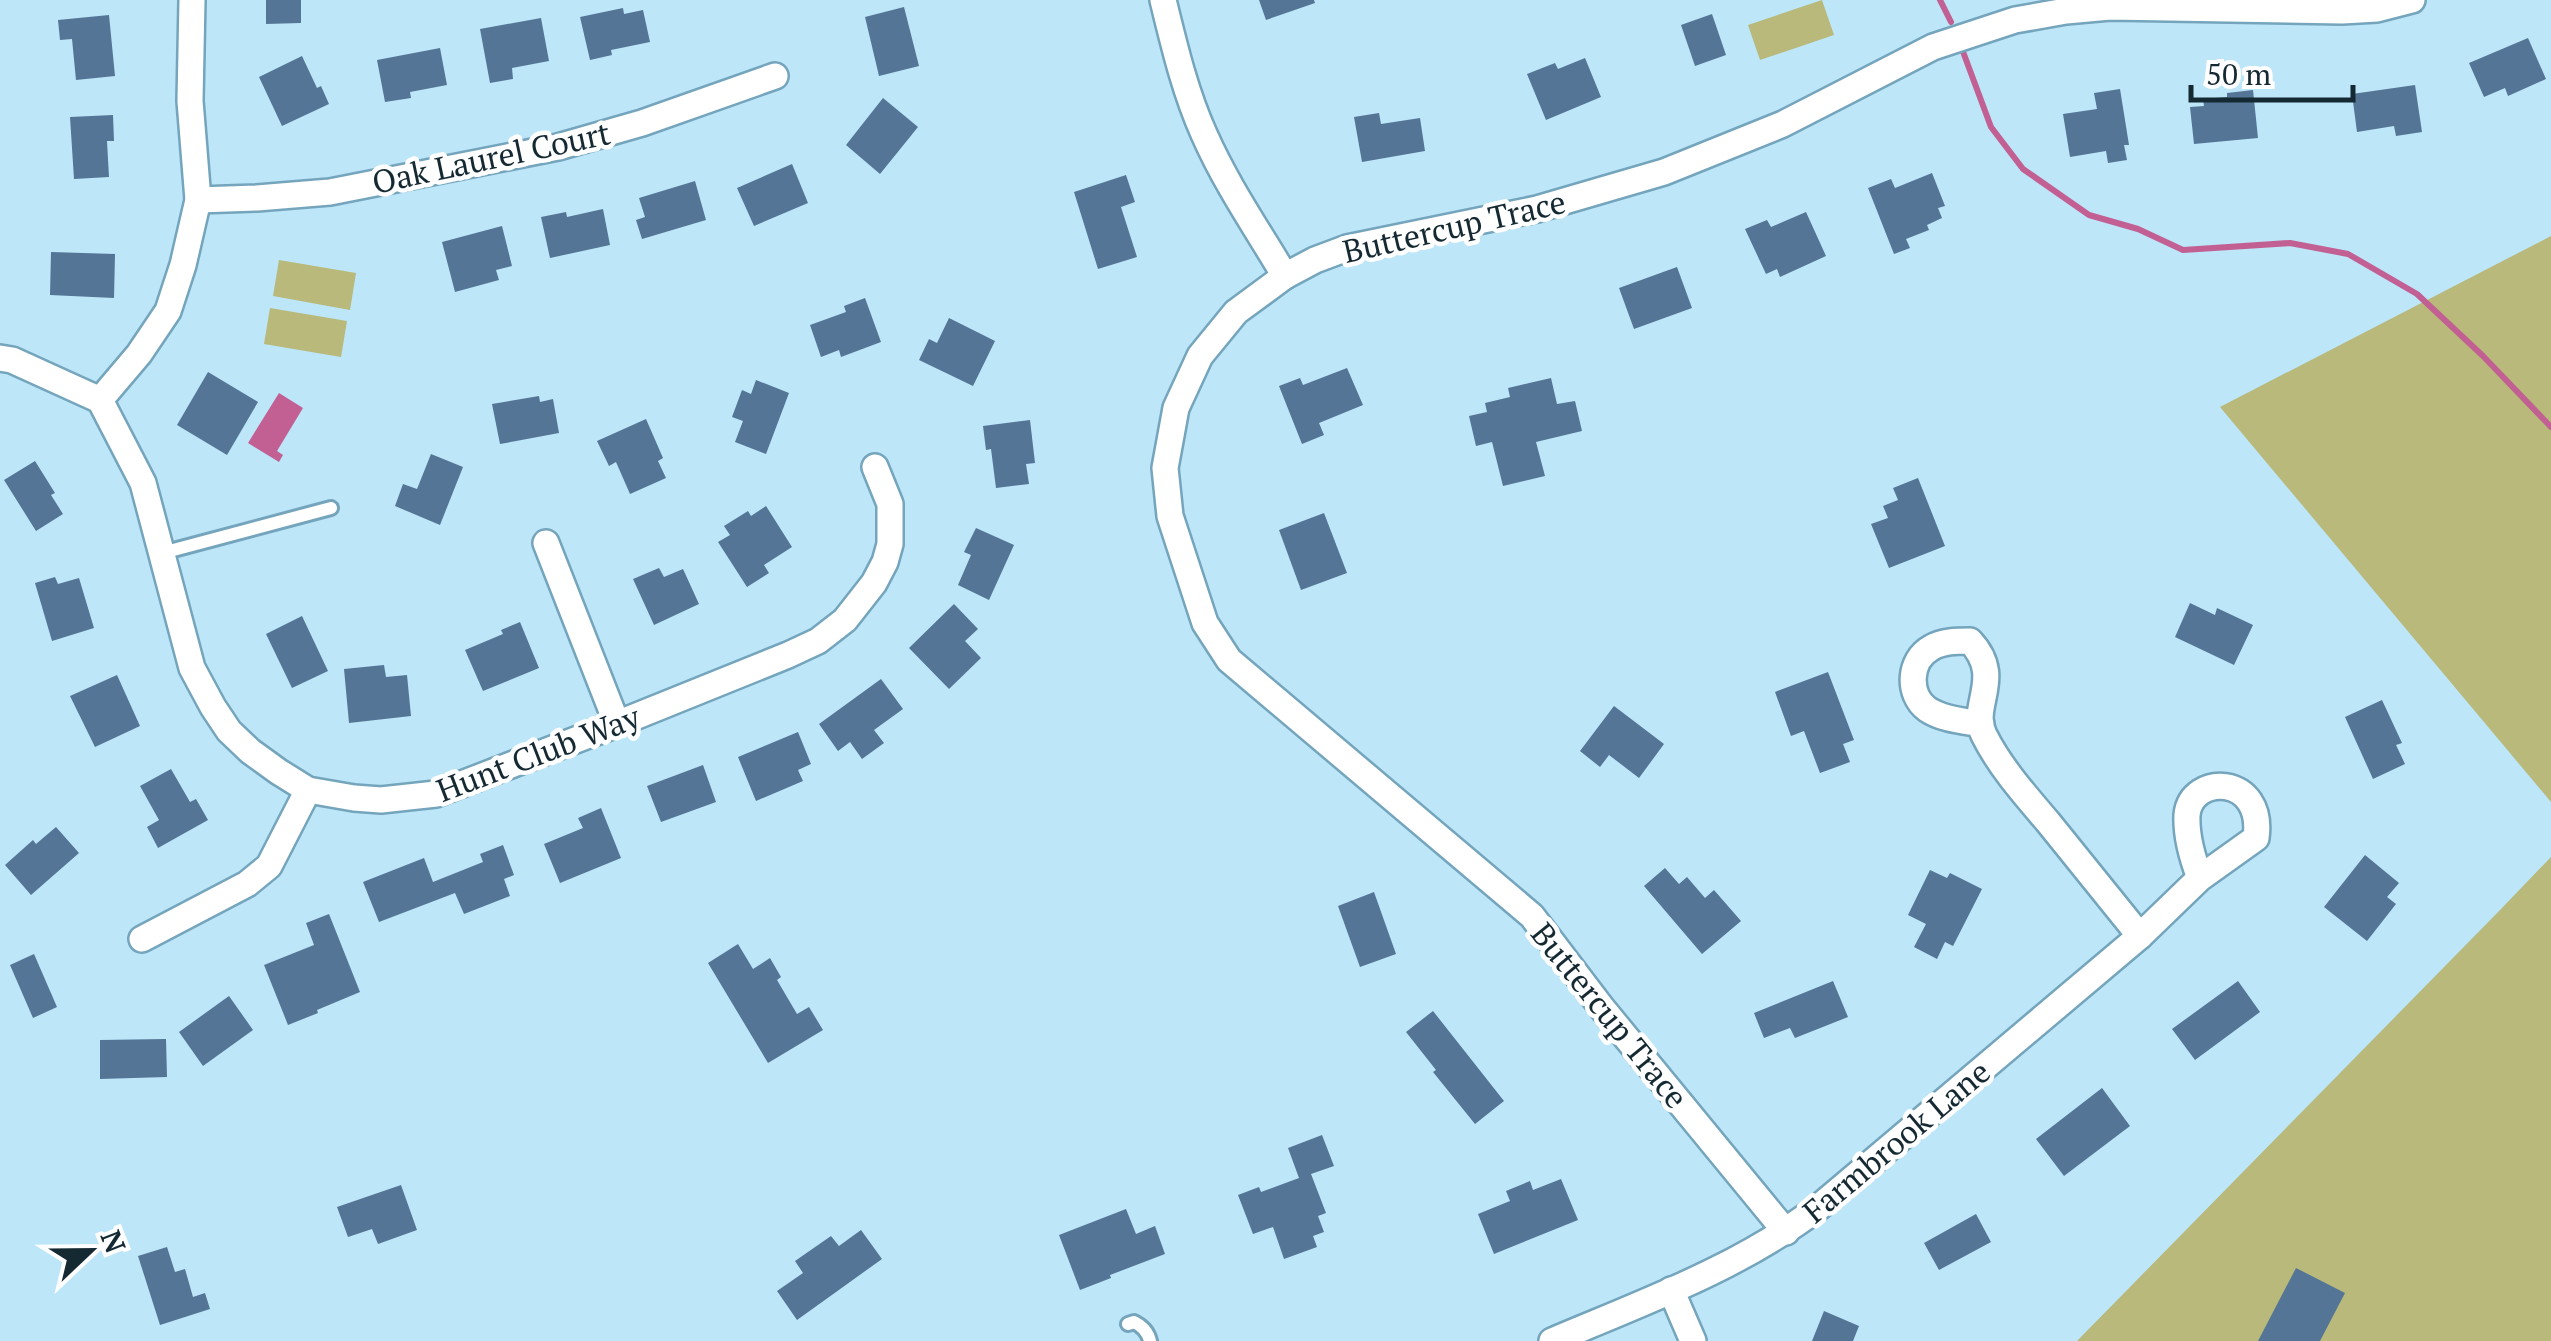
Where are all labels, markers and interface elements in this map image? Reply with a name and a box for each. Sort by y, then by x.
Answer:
scale bar [2191,40,2354,102]
text: 50 m [2206,54,2271,94]
street label: Oak Laurel Court [368,111,614,203]
street label: Buttercup Trace [1339,180,1569,272]
street label: Hunt Club Way [430,695,646,811]
street label: Buttercup Trace [1522,914,1698,1116]
street label: Farmbrook Lane [1794,1050,1998,1232]
north arrow [40,1201,140,1301]
text: N [93,1225,135,1258]

